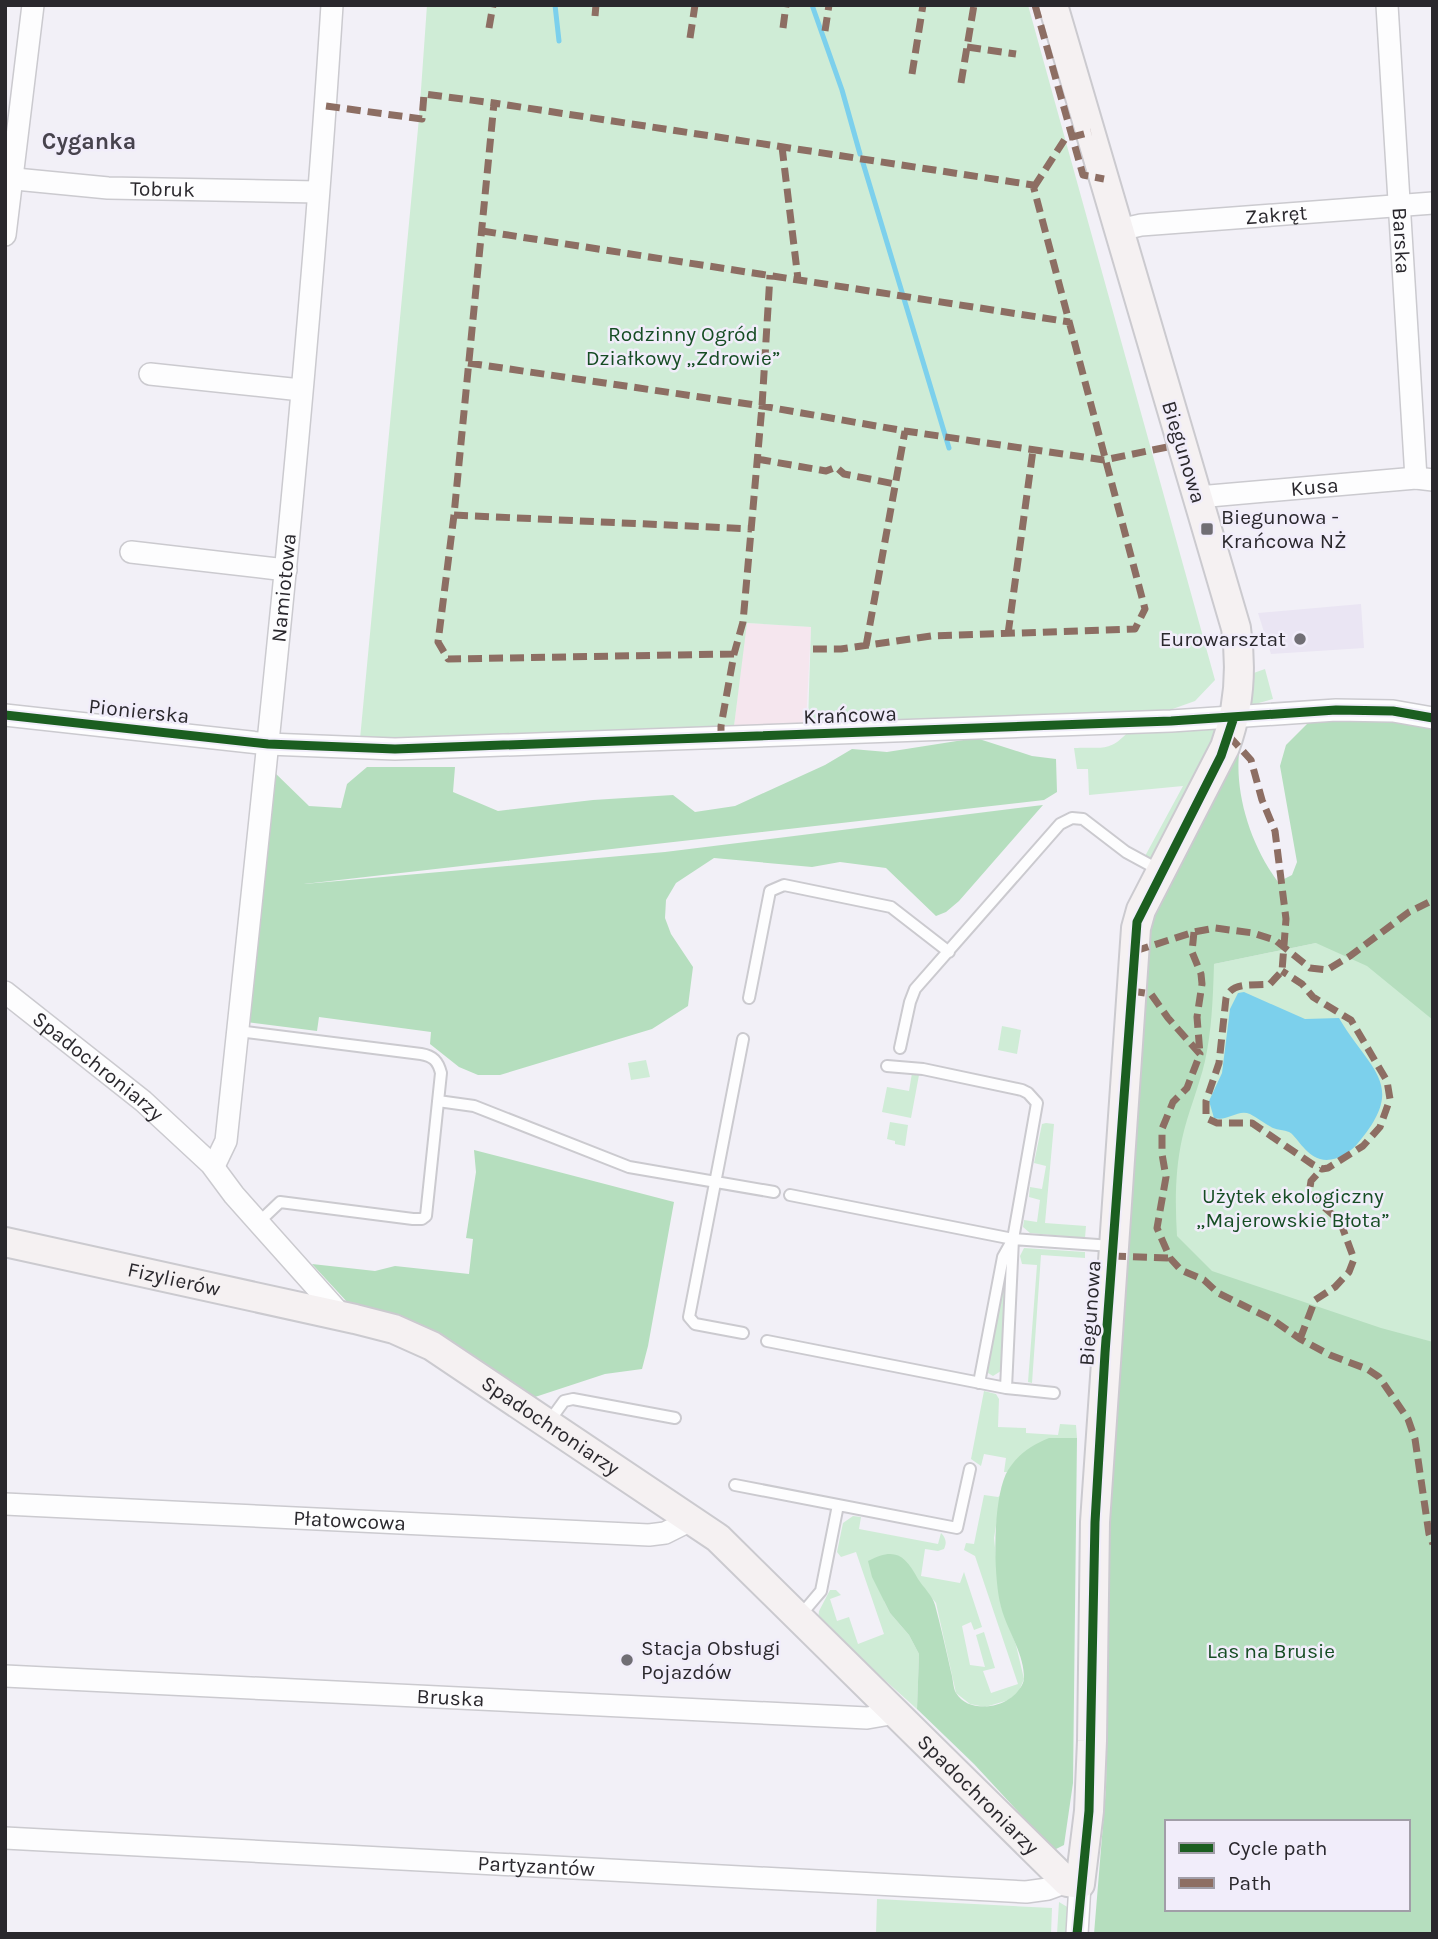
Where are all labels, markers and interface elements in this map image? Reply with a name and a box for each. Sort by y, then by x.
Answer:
district label: Cyganka [42,128,136,155]
street label: Tobruk [130,176,195,202]
street label: Zakręt [1244,201,1308,229]
street label: Barska [1387,207,1415,275]
park label: Rodzinny Ogród Działkowy „Zdrowie” [586,322,780,370]
street label: Biegunowa [1157,398,1211,506]
street label: Kusa [1290,473,1340,501]
place label: Biegunowa - Krańcowa NŻ [1221,505,1346,553]
marker: Biegunowa - Krańcowa NŻ [1199,521,1215,537]
street label: Namiotowa [266,532,301,643]
place label: Eurowarsztat [1160,627,1286,651]
marker: Eurowarsztat [1292,631,1308,647]
street label: Pionierska [87,694,191,728]
street label: Krańcowa [803,701,897,729]
street label: Spadochroniarzy [28,1006,169,1126]
park label: Użytek ekologiczny „Majerowskie Błota” [1196,1184,1390,1232]
street label: Fizylierów [125,1257,223,1301]
street label: Biegunowa [1074,1259,1106,1367]
street label: Spadochroniarzy [477,1371,624,1481]
street label: Płatowcowa [293,1506,407,1535]
place label: Stacja Obsługi Pojazdów [641,1636,781,1684]
park label: Las na Brusie [1207,1639,1335,1663]
marker: Stacja Obsługi Pojazdów [619,1652,635,1668]
street label: Bruska [416,1684,485,1711]
street label: Spadochroniarzy [912,1729,1044,1860]
legend [1165,1820,1410,1911]
text: Cycle path [1228,1836,1328,1860]
street label: Partyzantów [477,1851,595,1881]
text: Path [1228,1871,1272,1895]

